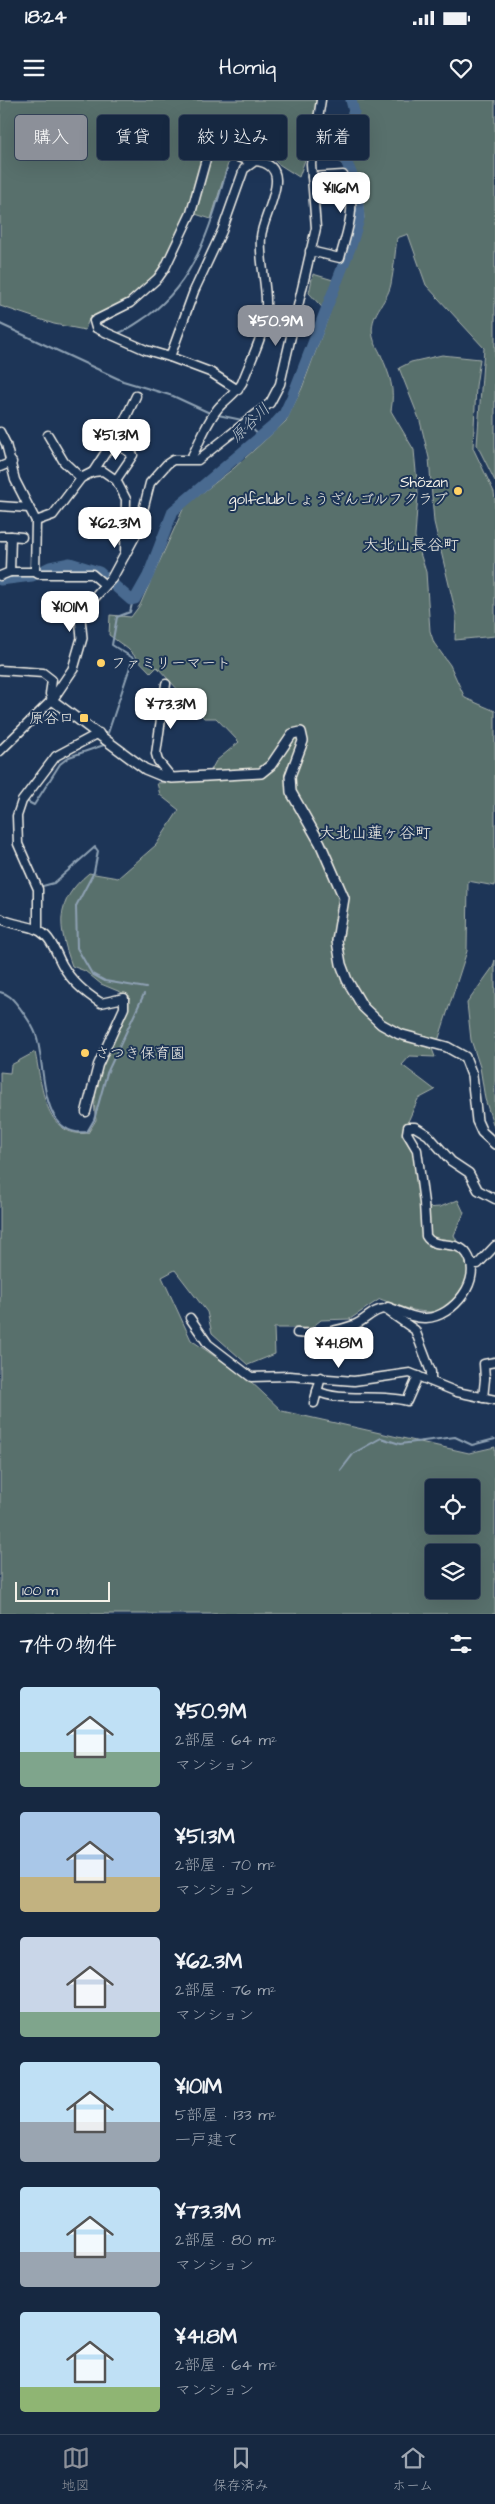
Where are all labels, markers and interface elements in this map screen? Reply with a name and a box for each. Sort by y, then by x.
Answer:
text: 18:24 [25,4,67,31]
text: Homiq [219,52,276,83]
icon: menu [20,54,48,82]
icon: heart [447,54,475,82]
chip: 購入 [15,115,87,160]
chip: 賃貸 [97,115,169,160]
chip: 絞り込み [179,115,287,160]
chip: 新着 [297,115,369,160]
pin: ¥116M [306,172,376,214]
text: ¥116M [323,177,359,199]
pin: ¥50.9M [235,304,317,347]
text: ¥50.9M [249,310,303,332]
water label: 原谷川 [225,398,275,448]
pin: ¥51.3M [75,418,157,461]
text: ¥51.3M [93,424,139,446]
place label: Shõzan golfclubしょうざんゴルフクラブ [229,472,448,511]
marker: Shõzan golfclubしょうざんゴルフクラブ [452,485,464,497]
pin: ¥62.3M [74,506,156,549]
text: ¥62.3M [89,512,141,534]
district label: 大北山長谷町 [363,534,459,556]
pin: ¥101M [35,590,105,633]
text: ¥101M [52,596,88,618]
place label: ファミリーマート [111,653,231,674]
marker: ファミリーマート [95,657,107,669]
pin: ¥73.3M [130,688,212,730]
text: ¥73.3M [146,693,196,715]
place label: 原谷口 [29,708,74,729]
marker: 原谷口 [78,712,90,724]
district label: 大北山蓮ヶ谷町 [319,822,431,844]
place label: さつき保育園 [95,1043,185,1064]
marker: さつき保育園 [79,1047,91,1059]
pin: ¥41.8M [298,1326,380,1369]
text: ¥41.8M [315,1332,363,1354]
map controls [425,1479,480,1599]
button: locate [425,1479,480,1534]
button: layers [425,1544,480,1599]
scale bar [15,1579,110,1602]
text: 100 m [22,1581,58,1601]
icon: filters [447,1630,475,1658]
text: 7件の物件 [20,1631,117,1660]
text: ¥50.9M [175,1697,247,1726]
icon: home [60,1707,120,1767]
text: 2部屋 · 64 m² [175,1729,277,1751]
text: マンション [175,1754,254,1776]
text: ¥51.3M [175,1822,235,1851]
icon: home [60,1832,120,1892]
text: 2部屋 · 70 m² [175,1854,276,1876]
text: マンション [175,1879,254,1901]
text: ¥62.3M [175,1947,242,1976]
icon: home [60,1957,120,2017]
text: 2部屋 · 76 m² [175,1979,276,2001]
text: マンション [175,2004,254,2026]
text: ¥101M [175,2072,222,2101]
icon: home [60,2082,120,2142]
text: 5部屋 · 133 m² [175,2104,277,2126]
text: 一戸建て [175,2129,239,2151]
text: ¥73.3M [175,2197,241,2226]
icon: home [60,2207,120,2267]
text: 2部屋 · 80 m² [175,2229,277,2251]
text: マンション [175,2254,254,2276]
text: ¥41.8M [175,2322,237,2351]
icon: home [60,2332,120,2392]
text: 2部屋 · 64 m² [175,2354,277,2376]
text: マンション [175,2379,254,2401]
tab: 地図 [62,2444,90,2496]
tab: 保存済み [213,2444,269,2496]
tab: ホーム [392,2444,433,2496]

